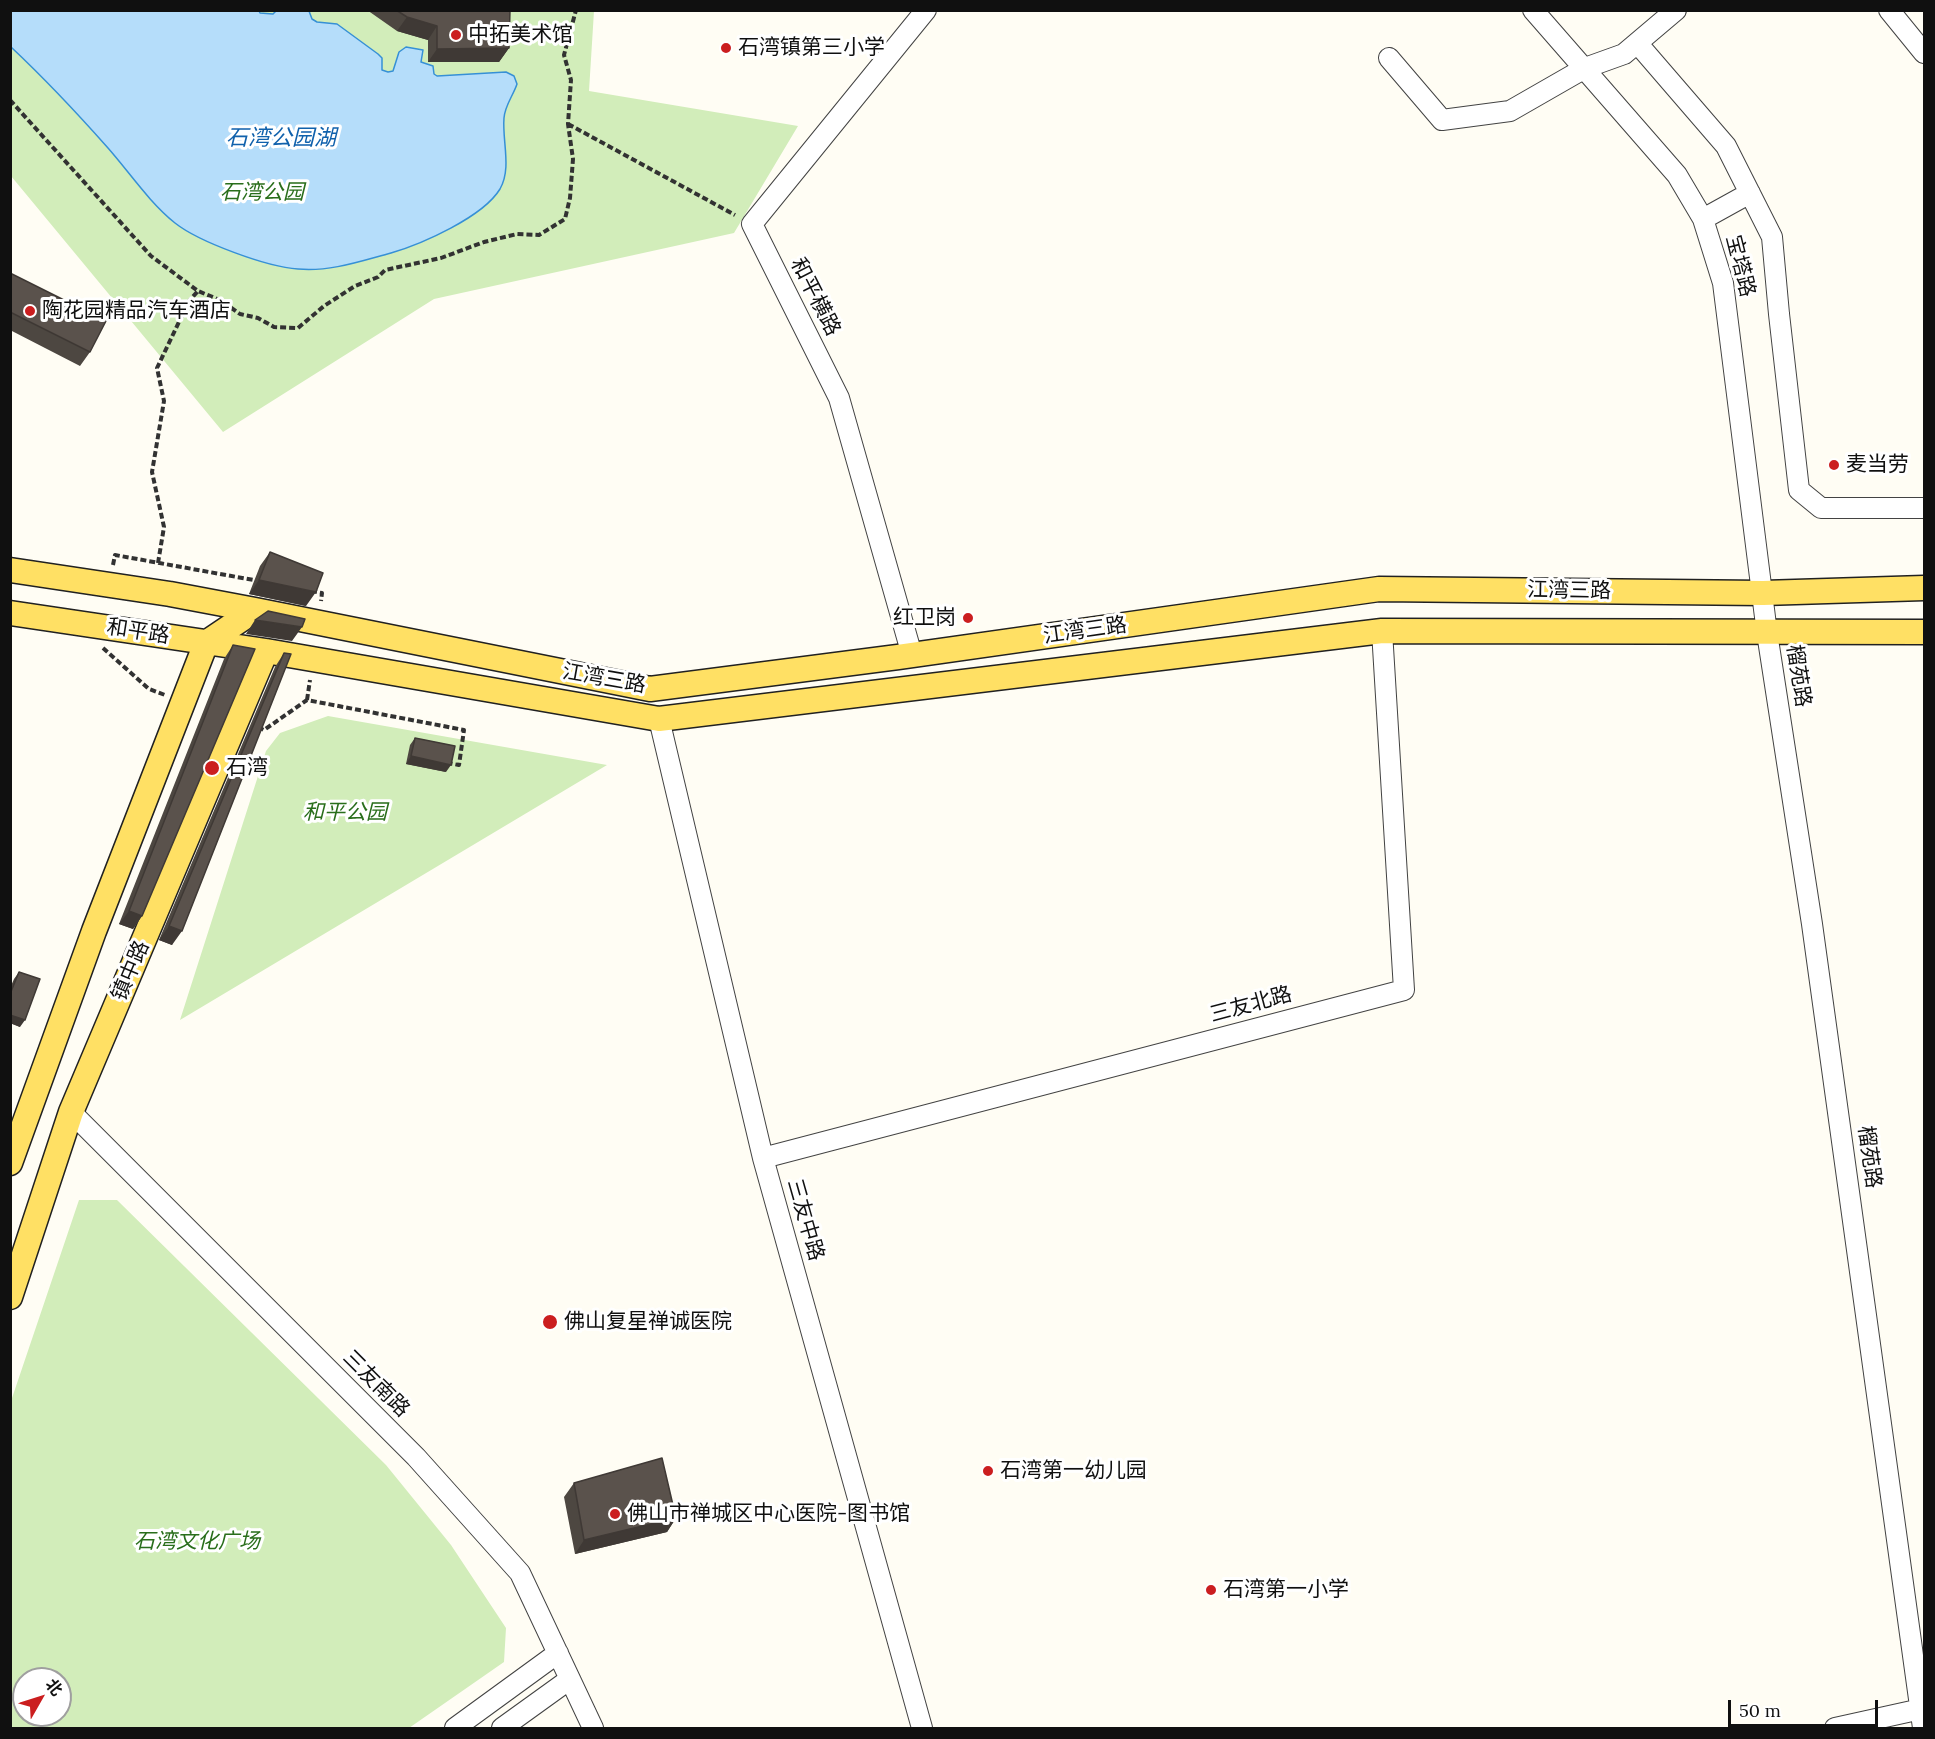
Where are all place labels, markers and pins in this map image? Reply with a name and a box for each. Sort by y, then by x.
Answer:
place label: 中拓美术馆 [468,22,573,48]
marker: 中拓美术馆 [449,28,463,42]
place label: 石湾镇第三小学 [738,35,885,61]
marker: 石湾镇第三小学 [719,41,733,55]
place label: 陶花园精品汽车酒店 [42,298,231,324]
marker: 陶花园精品汽车酒店 [23,304,37,318]
place label: 麦当劳 [1846,452,1909,478]
marker: 麦当劳 [1827,458,1841,472]
place label: 红卫岗 [893,605,956,631]
marker: 红卫岗 [961,611,975,625]
place label: 石湾 [226,755,268,781]
marker: 石湾 [203,759,221,777]
place label: 佛山复星禅诚医院 [564,1309,732,1335]
marker: 佛山复星禅诚医院 [541,1313,559,1331]
place label: 石湾第一幼儿园 [1000,1458,1147,1484]
marker: 石湾第一幼儿园 [981,1464,995,1478]
place label: 佛山市禅城区中心医院-图书馆 [627,1501,910,1527]
marker: 佛山市禅城区中心医院-图书馆 [608,1507,622,1521]
place label: 石湾第一小学 [1223,1577,1349,1603]
marker: 石湾第一小学 [1204,1583,1218,1597]

